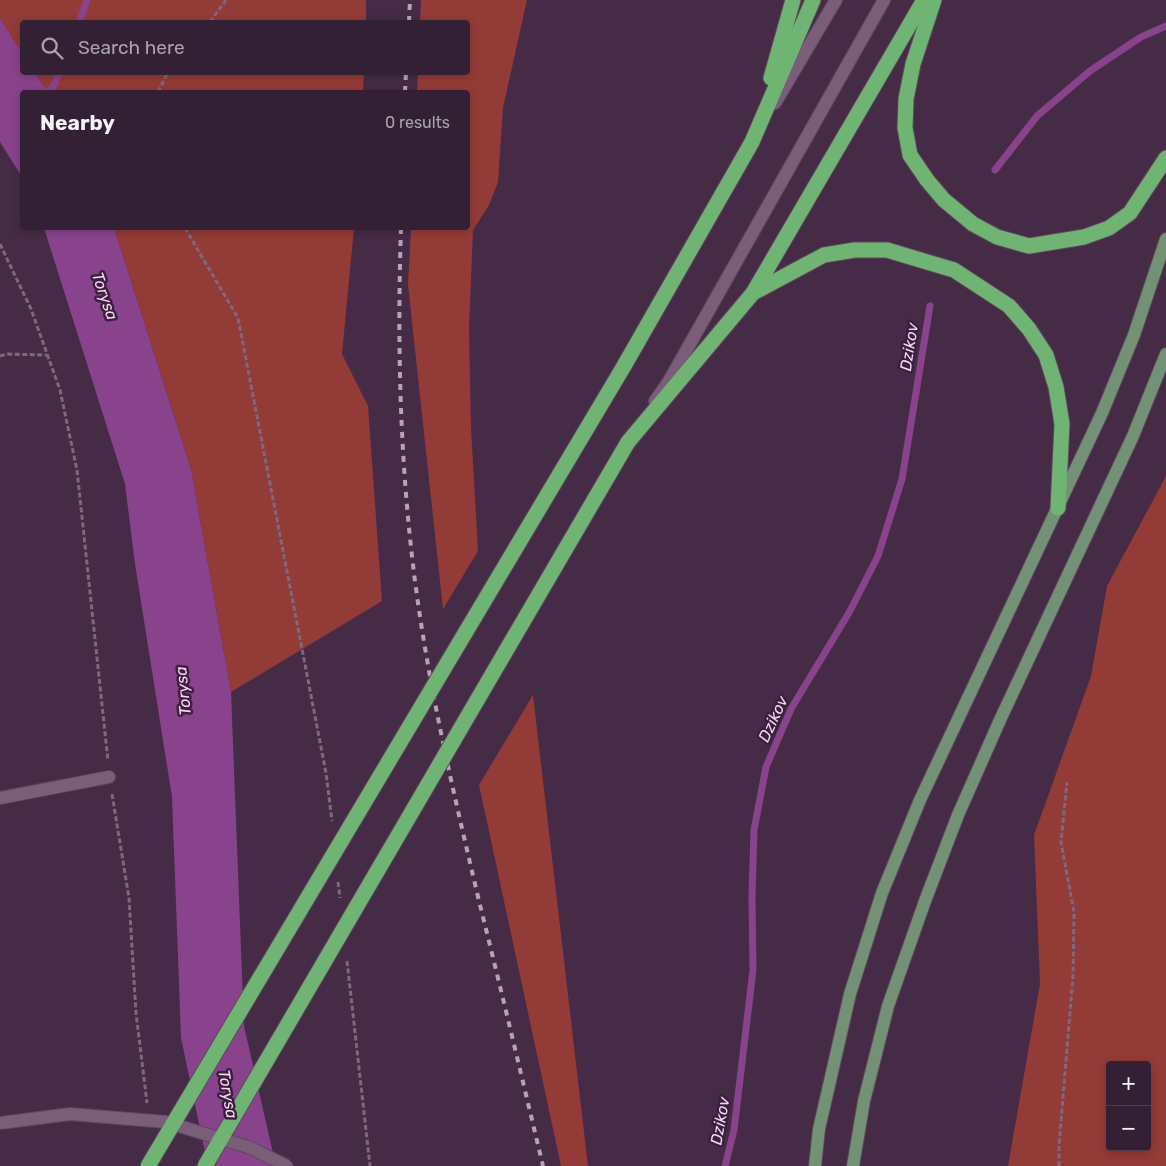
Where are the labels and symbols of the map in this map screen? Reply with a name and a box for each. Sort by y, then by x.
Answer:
water label: Torysa [88,270,122,322]
water label: Dzikov [896,320,922,372]
water label: Torysa [171,666,195,716]
water label: Dzikov [754,692,792,745]
water label: Torysa [214,1068,242,1120]
water label: Dzikov [706,1094,734,1147]

